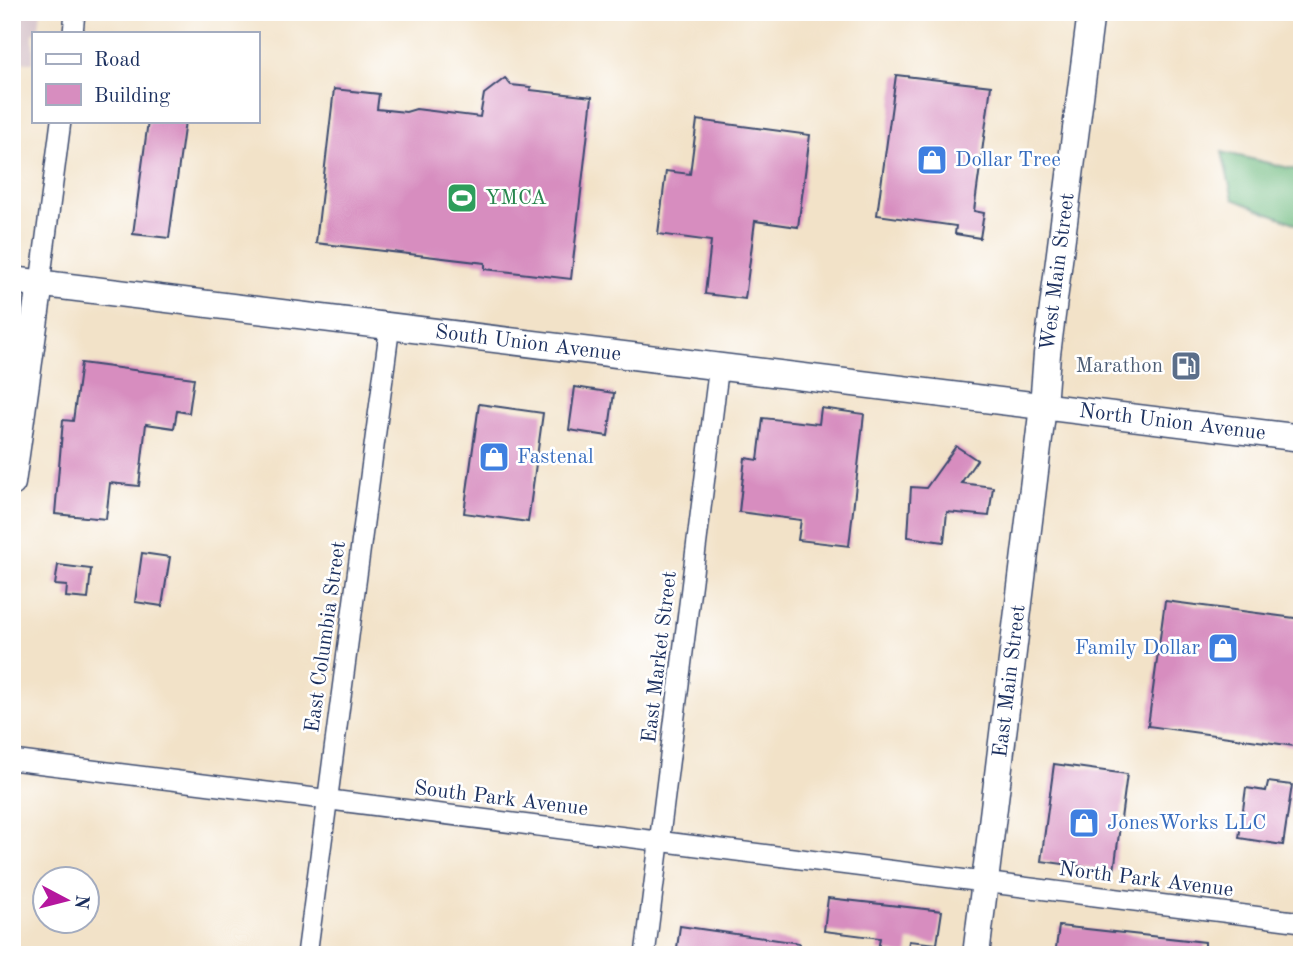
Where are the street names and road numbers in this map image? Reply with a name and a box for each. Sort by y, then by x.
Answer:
street label: West Main Street [1037,192,1078,352]
street label: South Union Avenue [434,321,622,365]
street label: North Union Avenue [1078,400,1267,444]
street label: East Columbia Street [302,540,350,734]
street label: East Market Street [639,570,681,744]
street label: East Main Street [990,603,1029,759]
street label: South Park Avenue [413,778,589,820]
street label: North Park Avenue [1058,859,1234,901]

